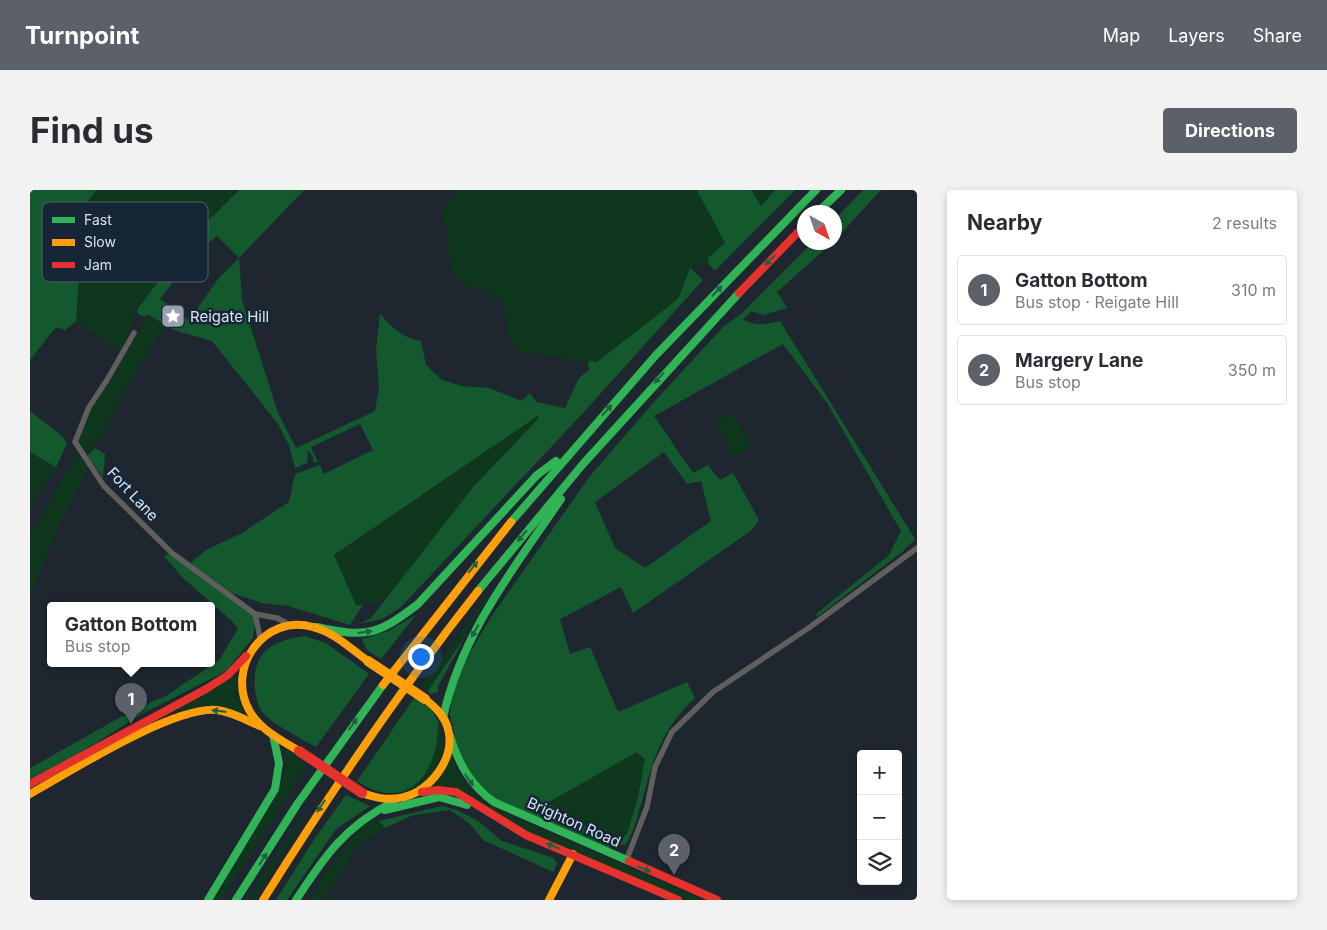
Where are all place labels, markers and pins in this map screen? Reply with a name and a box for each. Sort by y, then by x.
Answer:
place icon: Reigate Hill [160,303,186,329]
place label: Reigate Hill [190,307,269,326]
pin: 1 [115,683,147,724]
pin: 2 [658,834,690,875]

